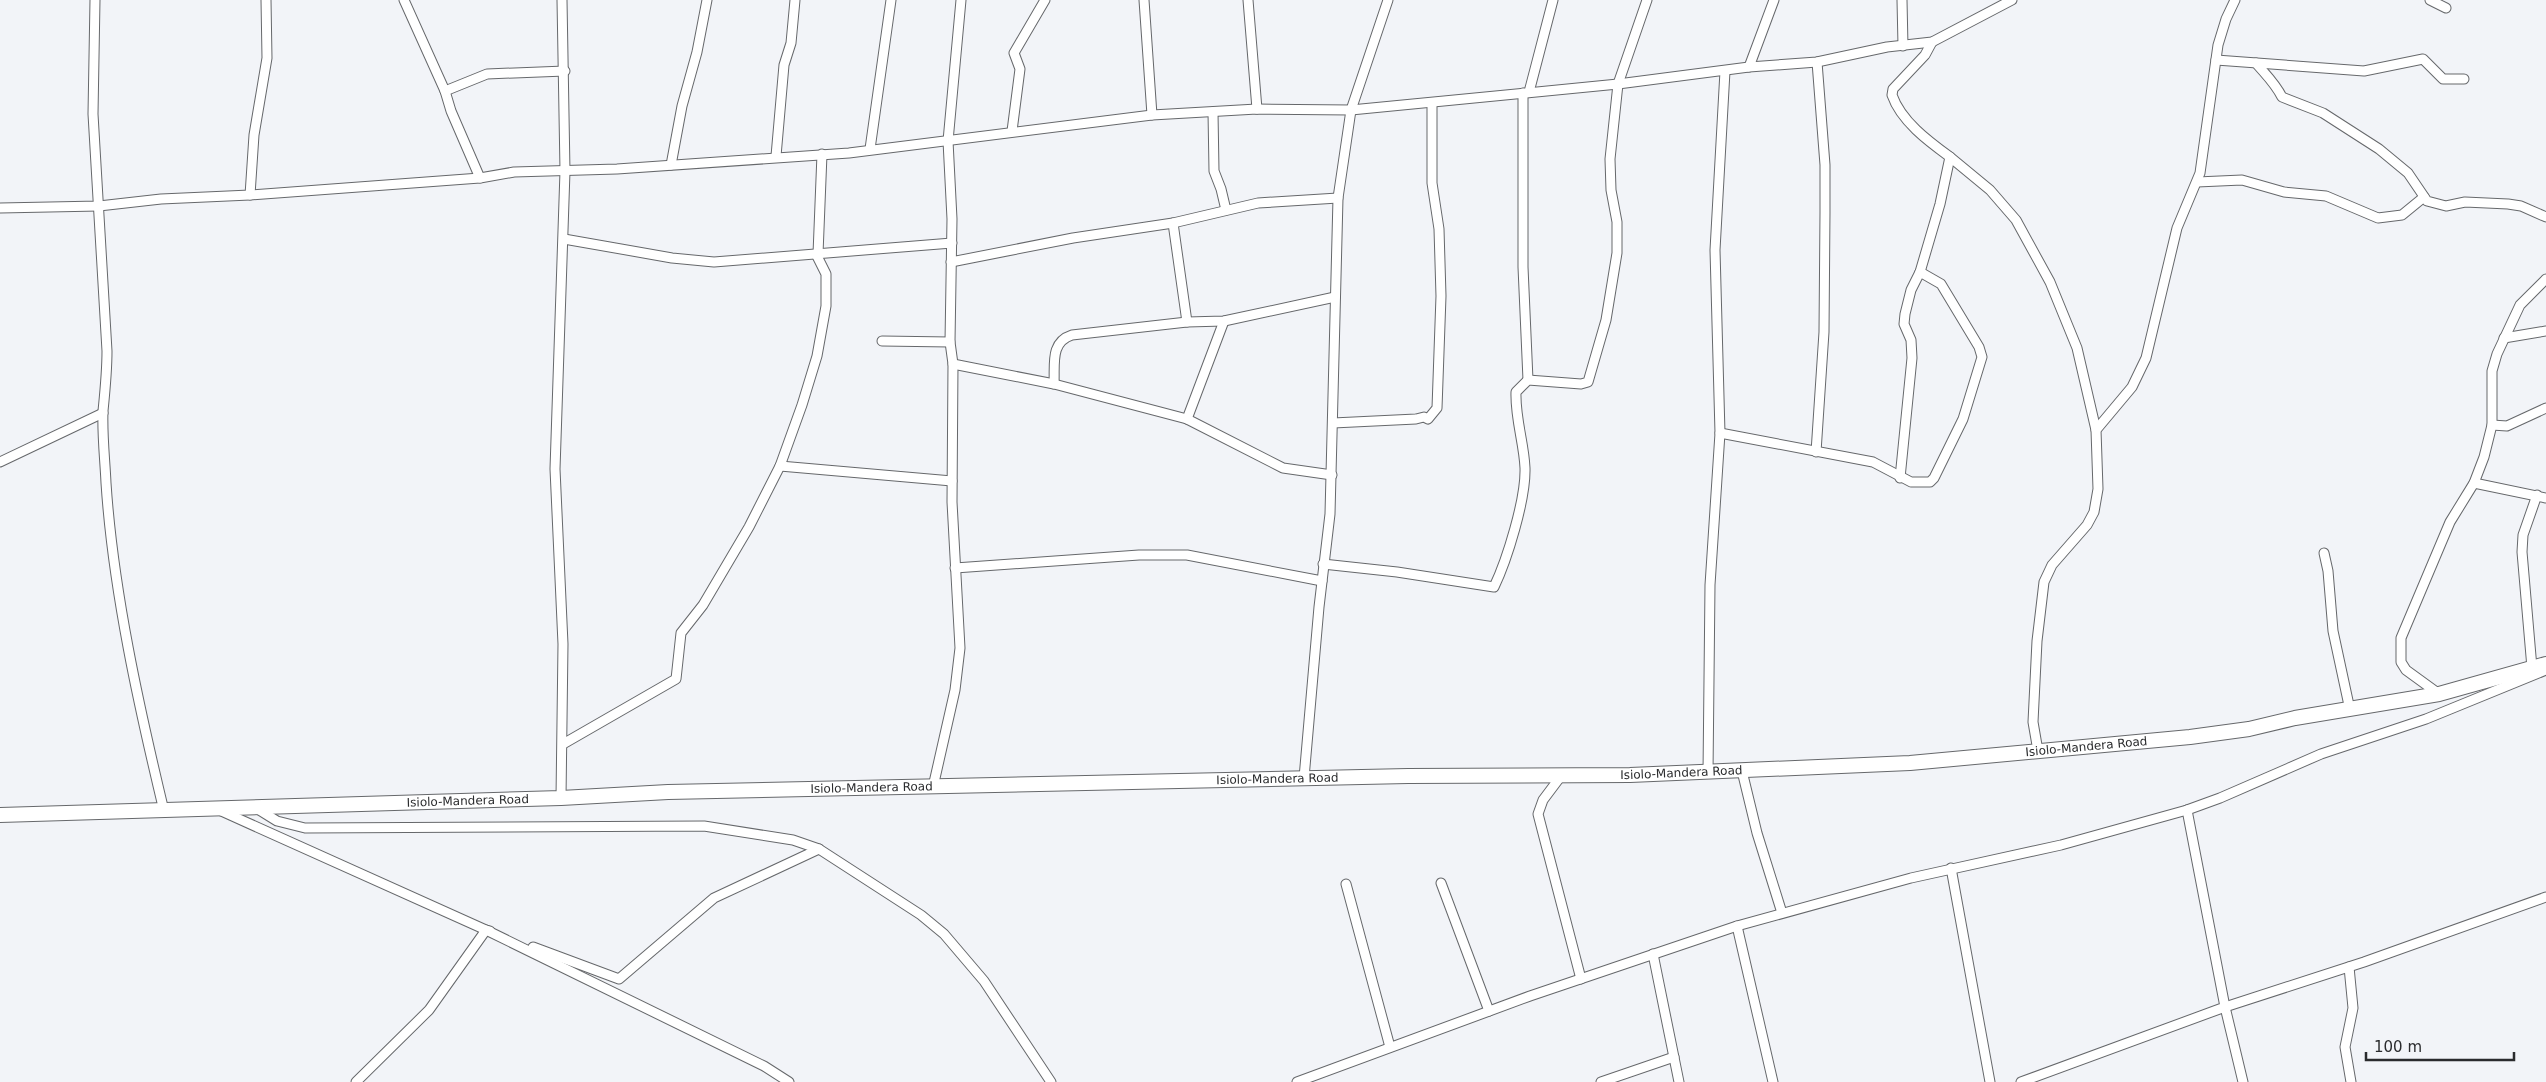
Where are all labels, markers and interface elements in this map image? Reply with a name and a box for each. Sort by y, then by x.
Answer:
street label: Isiolo-Mandera Road [2025,734,2148,759]
street label: Isiolo-Mandera Road [1620,763,1743,782]
street label: Isiolo-Mandera Road [1216,771,1339,787]
street label: Isiolo-Mandera Road [810,779,933,796]
street label: Isiolo-Mandera Road [406,792,529,810]
scale bar [2366,1030,2514,1062]
text: 100 m [2374,1038,2422,1056]

